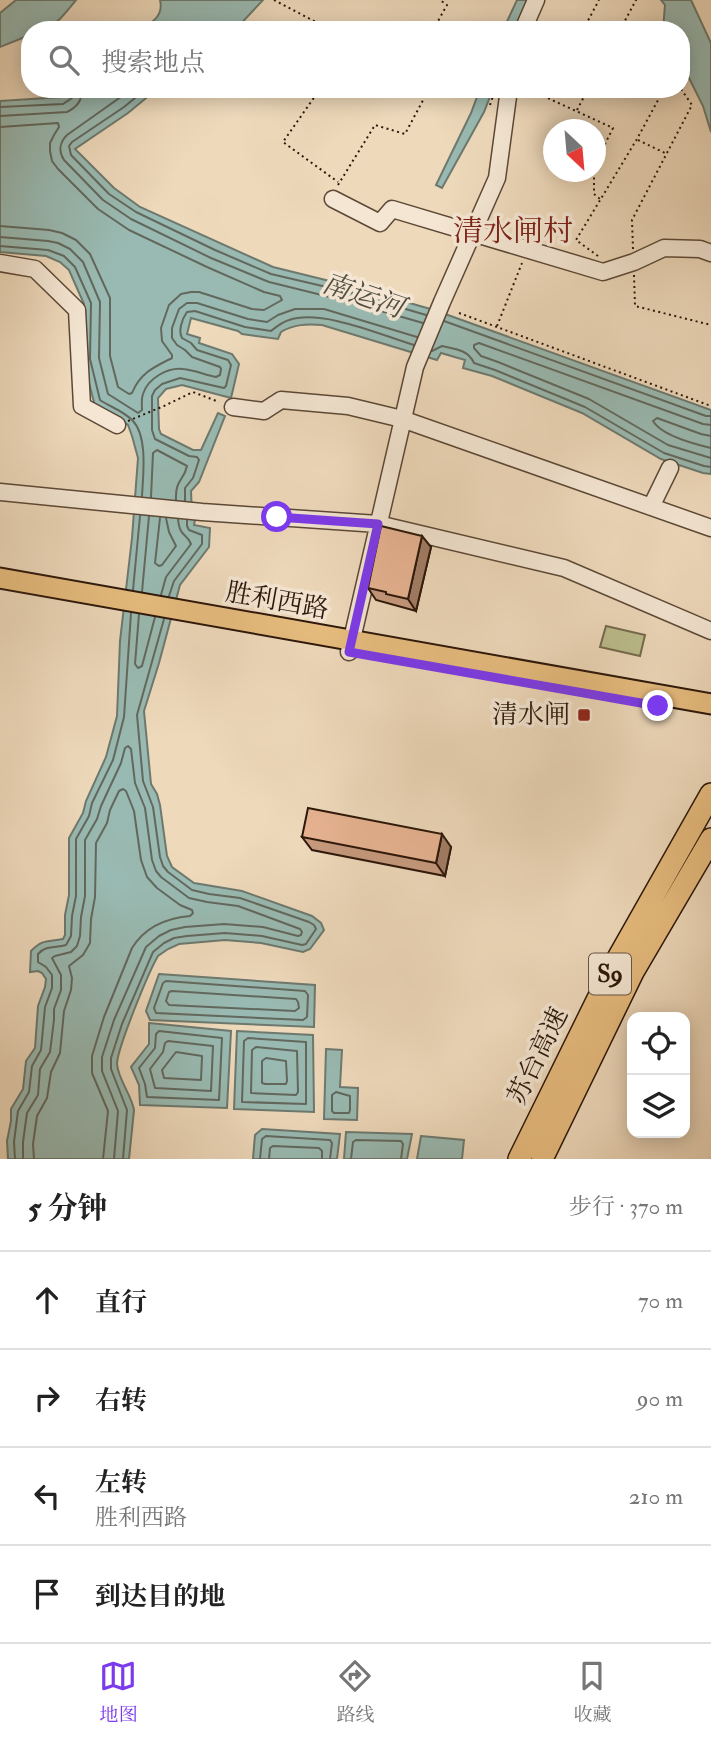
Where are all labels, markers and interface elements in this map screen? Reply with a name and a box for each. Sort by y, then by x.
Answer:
search box [21,21,690,98]
icon: search [45,41,83,79]
text: 搜索地点 [101,47,205,79]
north arrow [543,119,606,182]
district label: 清水闸村 [453,213,573,250]
water label: 南运河 [318,266,413,328]
route start [261,501,292,532]
street label: 胜利西路 [223,576,331,626]
route end [642,690,673,721]
place label: 清水闸 [492,699,570,731]
marker: 清水闸 [576,707,592,723]
road number: S9 [589,954,631,994]
street label: 苏台高速 [501,1002,575,1110]
map controls [627,1012,690,1138]
button: locate [627,1012,690,1075]
button: layers [627,1075,690,1138]
text: 5 分钟 [28,1190,108,1227]
text: 步行 · 370 m [569,1192,683,1221]
icon: ahead [28,1281,66,1319]
text: 70 m [638,1286,683,1315]
text: 直行 [95,1287,147,1319]
icon: right [28,1379,66,1417]
text: 90 m [637,1384,683,1413]
text: 右转 [95,1385,147,1417]
text: 左转 [95,1467,147,1499]
icon: left [28,1477,66,1515]
text: 210 m [629,1482,683,1511]
text: 胜利西路 [95,1503,187,1532]
icon: arrive [28,1575,66,1613]
text: 到达目的地 [95,1581,225,1613]
tab: 地图 [99,1657,138,1727]
tab: 路线 [336,1657,375,1727]
tab: 收藏 [573,1657,612,1727]

